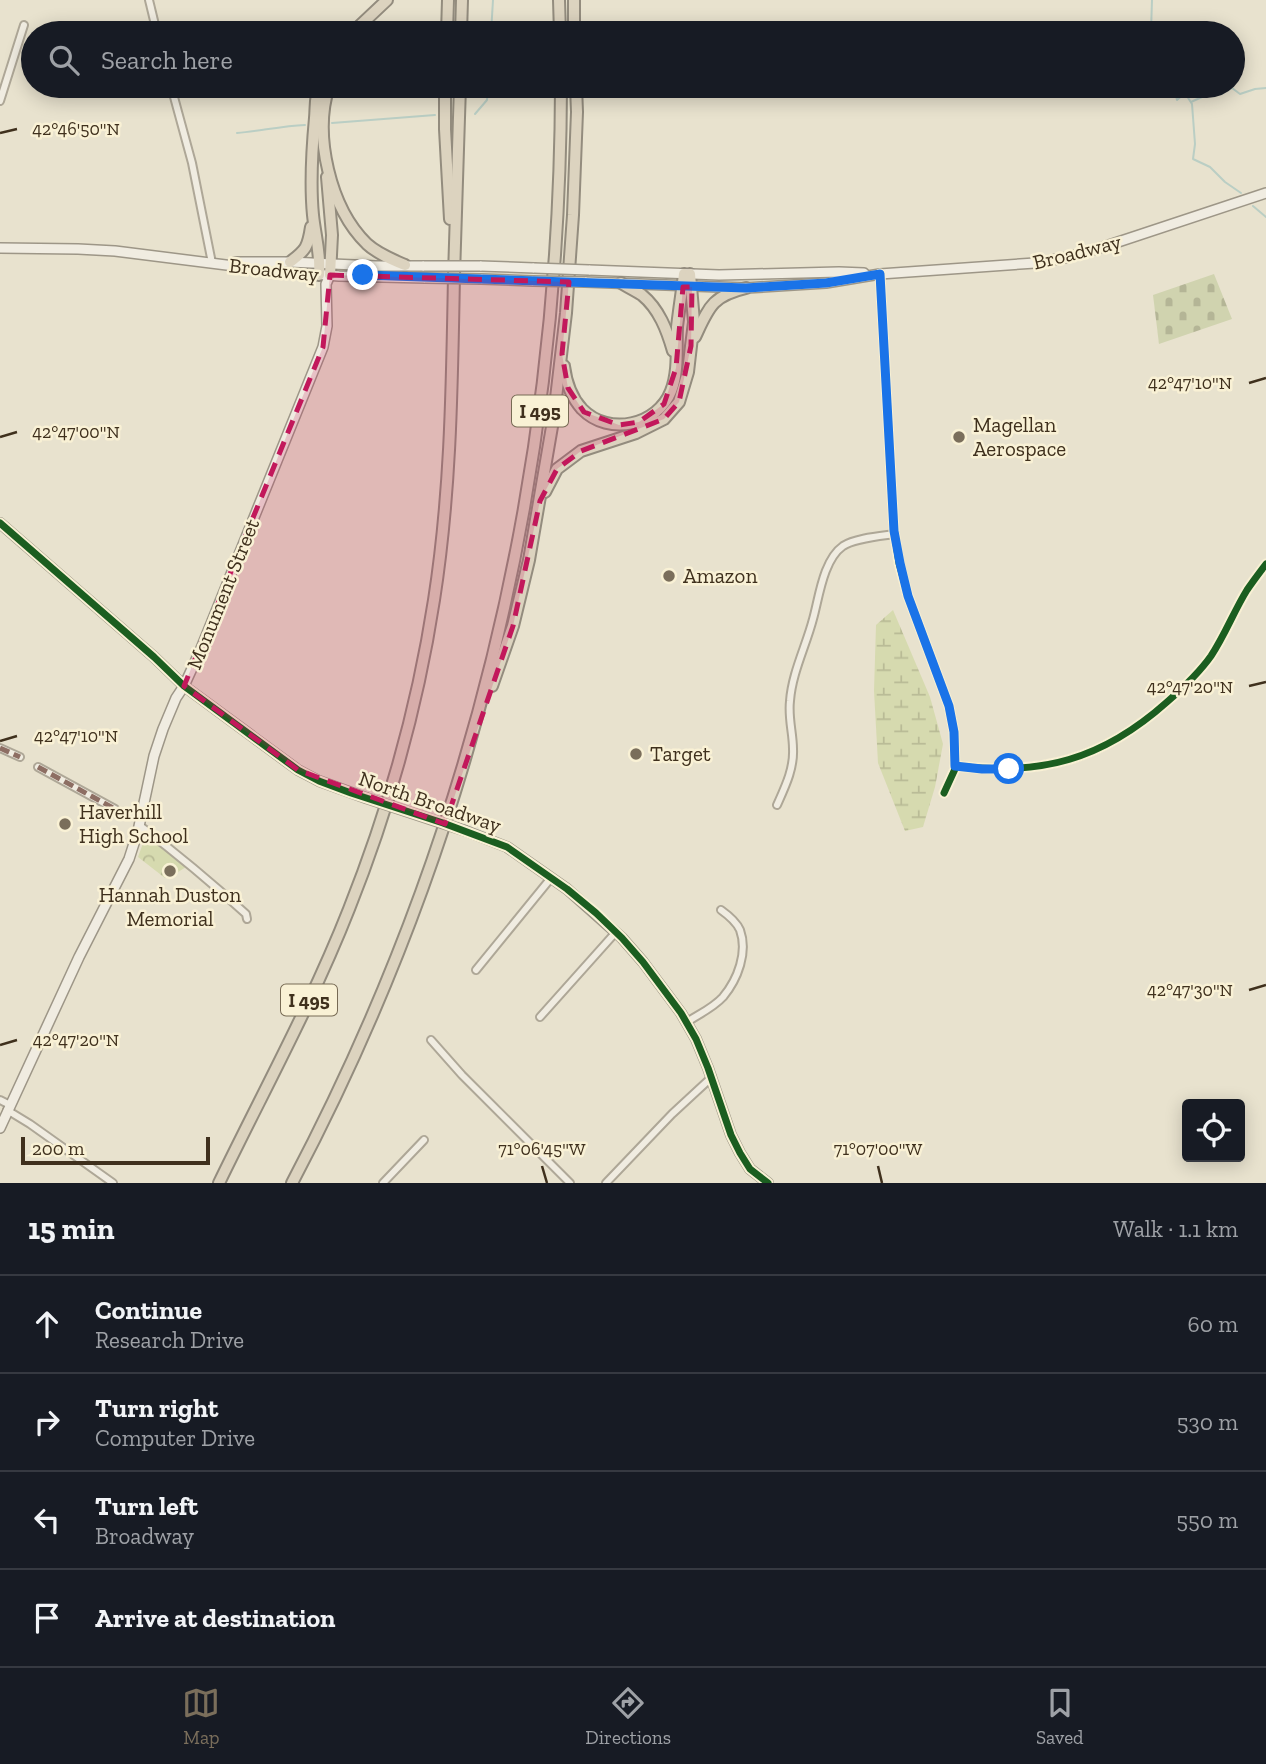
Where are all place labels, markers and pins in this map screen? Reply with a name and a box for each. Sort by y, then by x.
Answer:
place label: Magellan Aerospace [973,412,1066,461]
marker: Magellan Aerospace [951,429,967,445]
place label: Amazon [683,563,757,588]
marker: Amazon [661,568,677,584]
place label: Target [650,741,711,766]
marker: Target [628,746,644,762]
place label: Haverhill High School [79,799,189,848]
marker: Haverhill High School [57,816,73,832]
marker: Hannah Duston Memorial [162,863,178,879]
place label: Hannah Duston Memorial [99,882,241,931]

